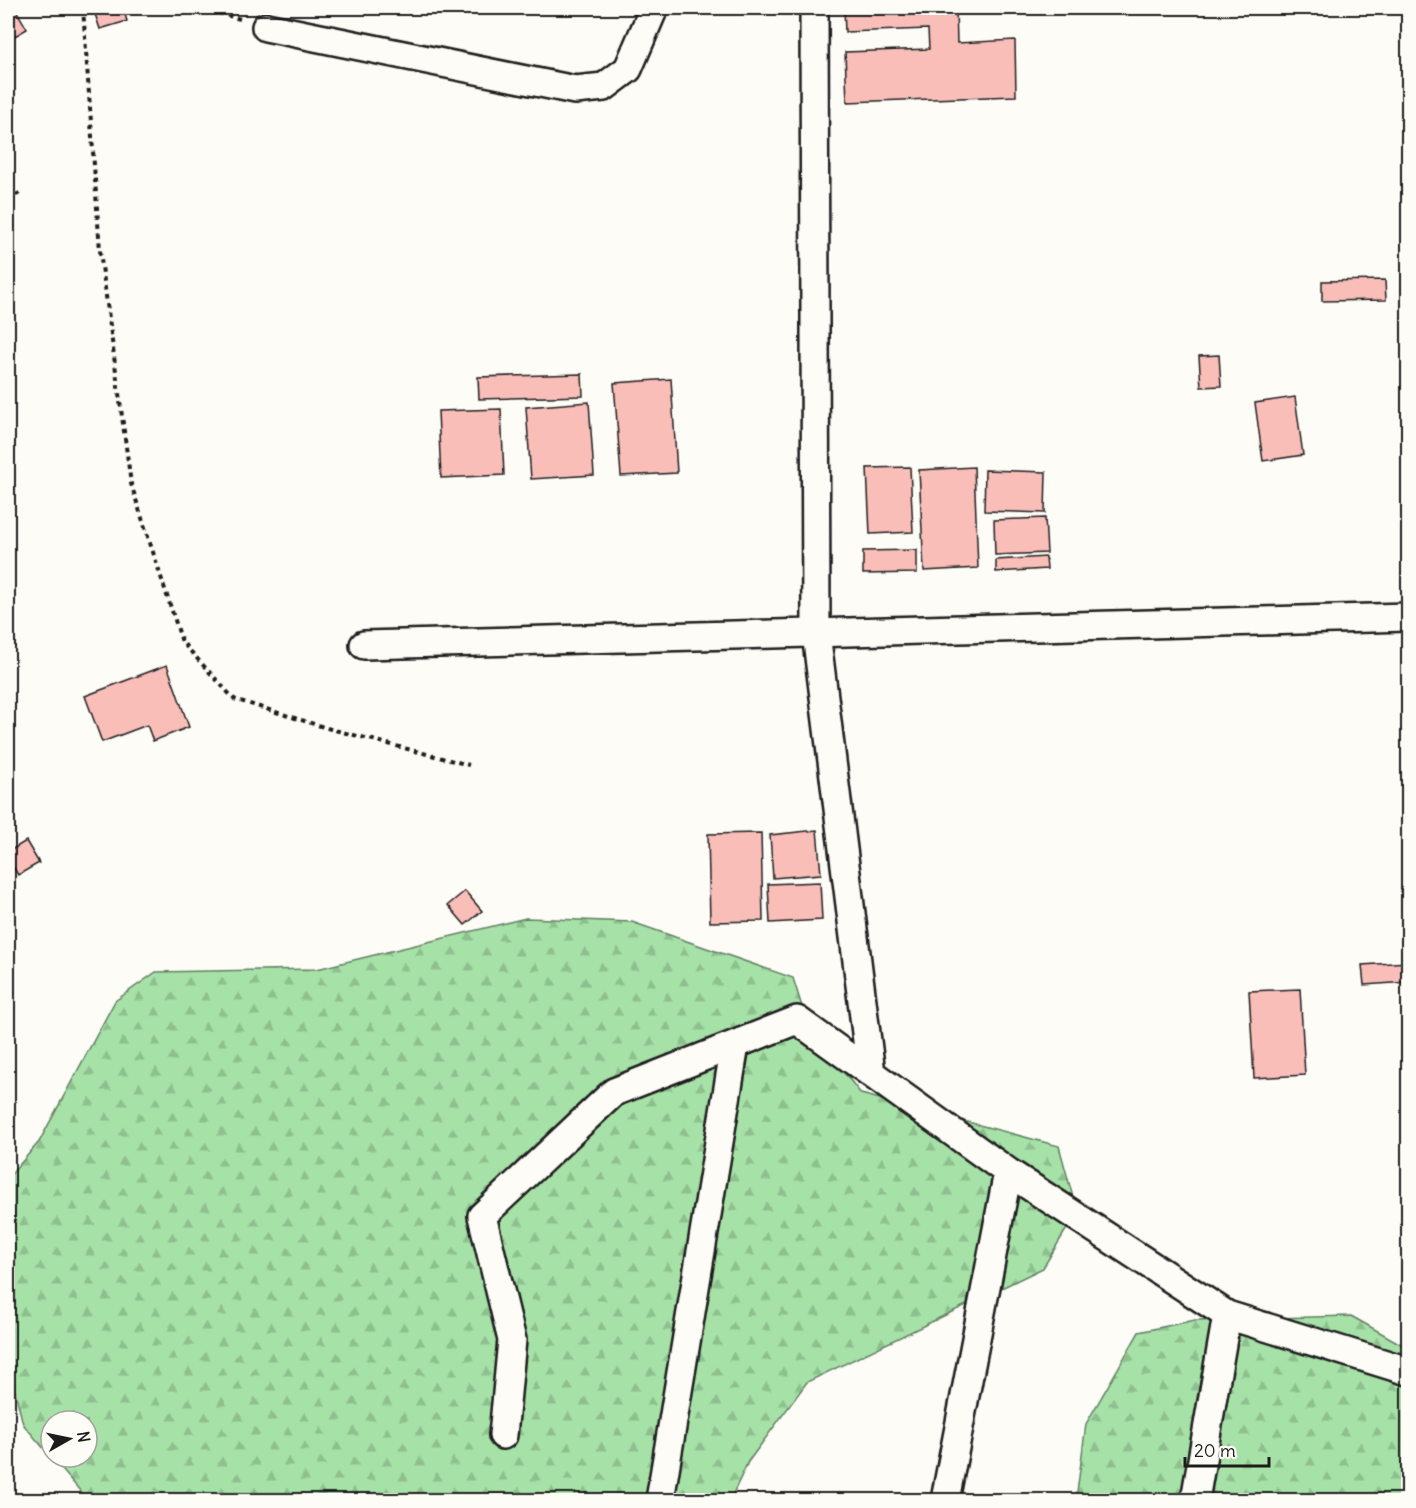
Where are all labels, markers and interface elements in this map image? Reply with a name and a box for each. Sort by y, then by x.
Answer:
north arrow [39,1409,99,1469]
text: N [73,1430,95,1444]
scale bar [1185,1430,1269,1468]
text: 20 m [1194,1439,1236,1462]

